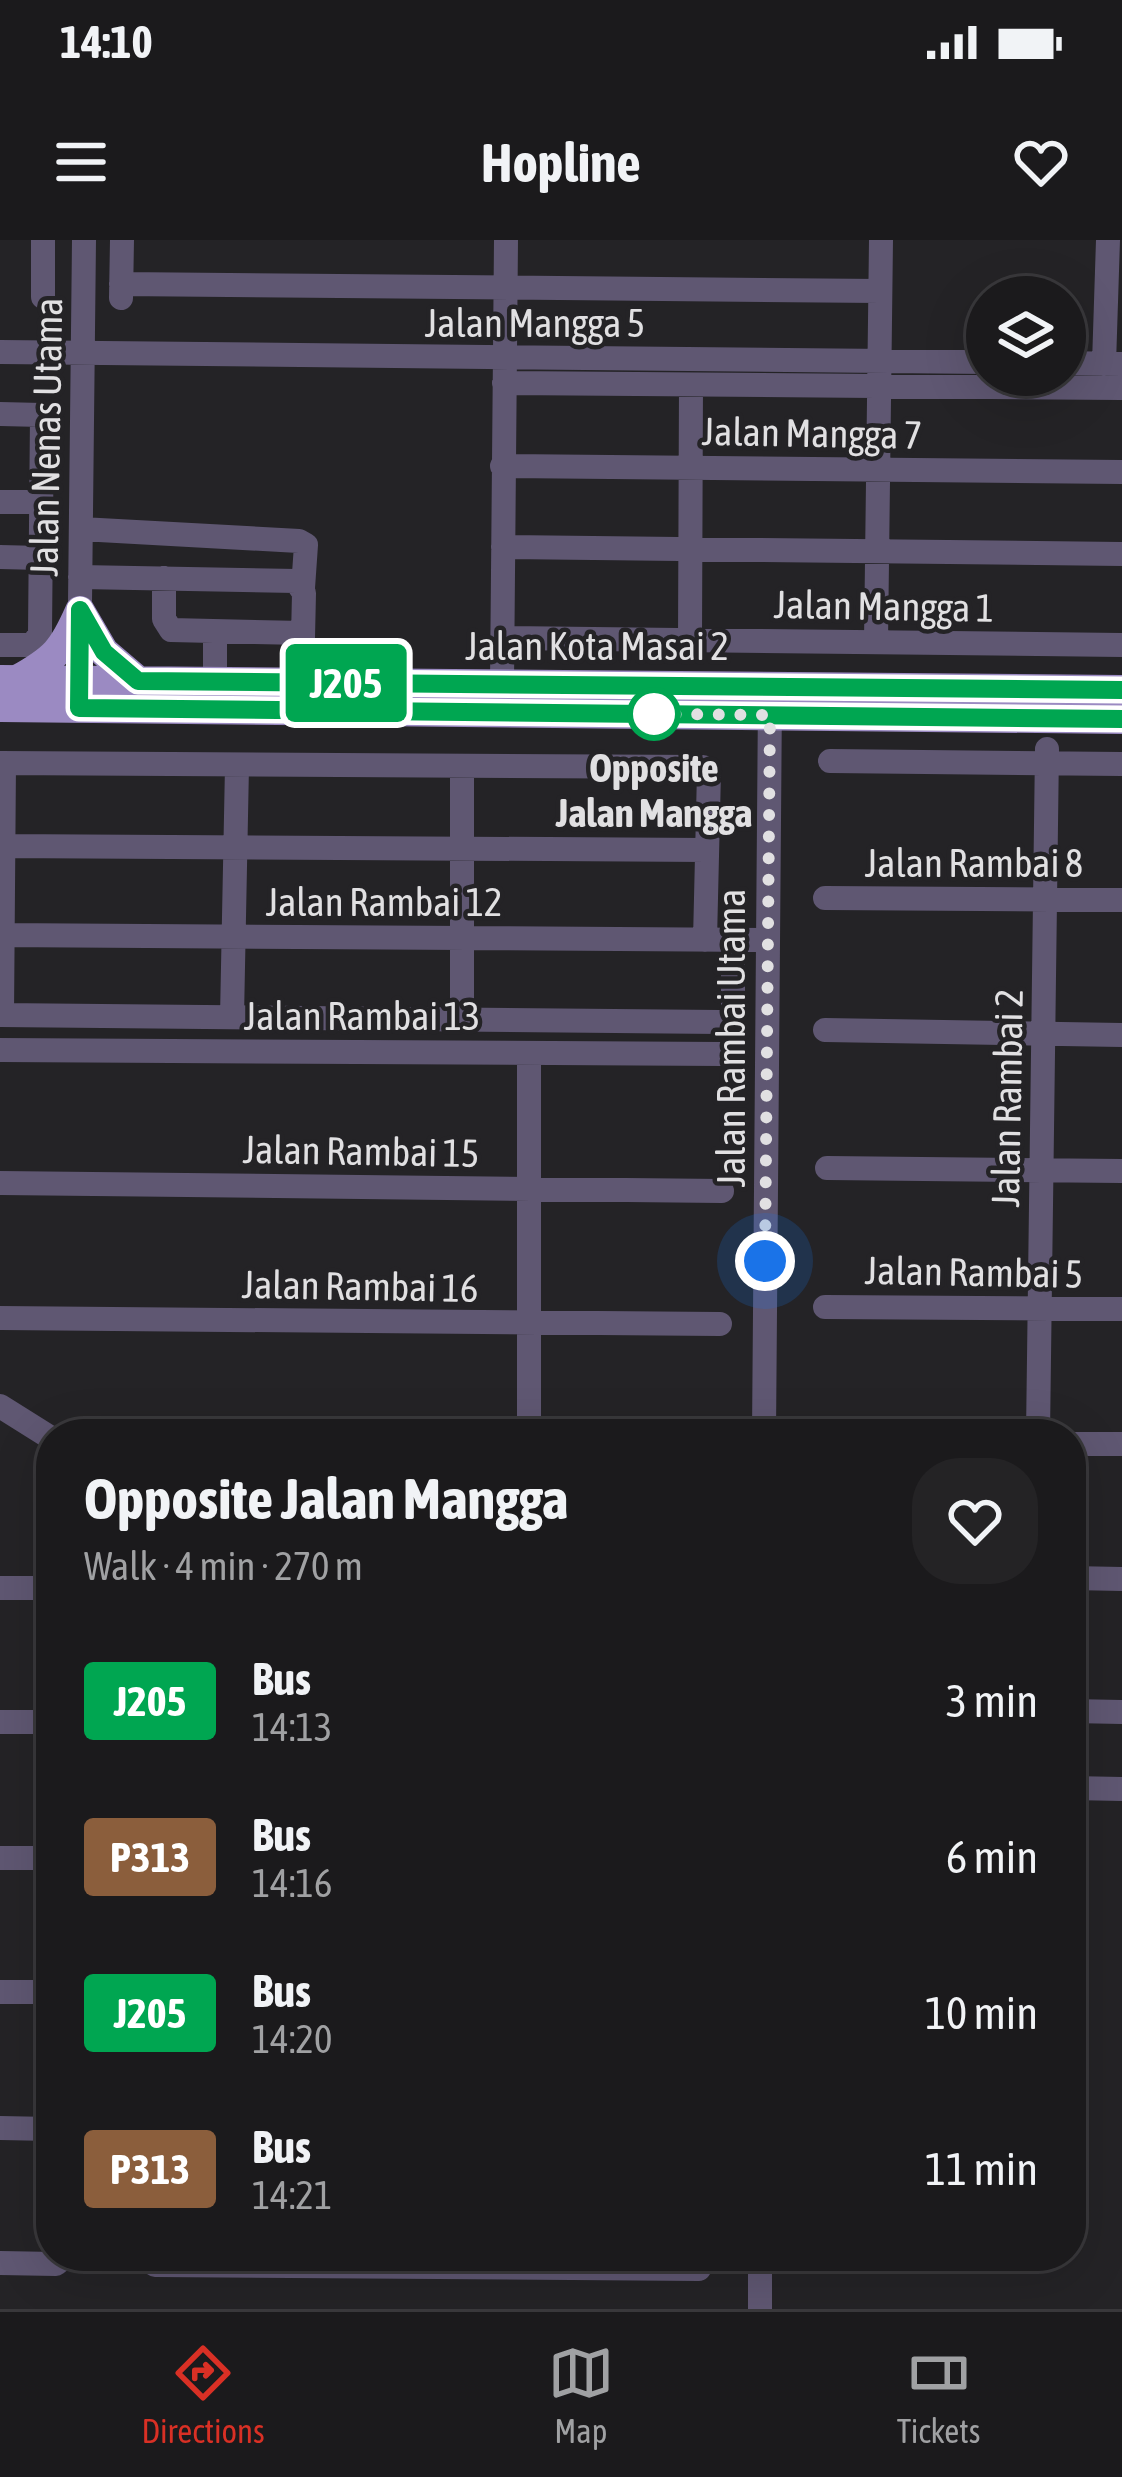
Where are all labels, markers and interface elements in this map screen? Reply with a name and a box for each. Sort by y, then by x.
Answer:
text: 14:10 [60,16,153,68]
icon: menu [48,129,114,195]
icon: heart [1008,129,1074,195]
text: Hopline [481,132,641,193]
map controls [966,276,1086,396]
button: layers [966,276,1086,396]
street label: Jalan Nenas Utama [22,297,70,577]
street label: Jalan Mangga 5 [425,301,645,345]
street label: Jalan Mangga 7 [701,409,923,457]
street label: Jalan Mangga 1 [773,582,995,630]
street label: Jalan Kota Masai 2 [465,624,729,668]
line badge: J205 [262,644,430,722]
text: J205 [310,659,382,707]
marker: Opposite Jalan Mangga [629,689,679,739]
place label: Opposite Jalan Mangga [555,746,752,835]
street label: Jalan Rambai 8 [865,841,1083,885]
street label: Jalan Rambai 12 [266,880,502,924]
street label: Jalan Rambai Utama [709,889,753,1187]
street label: Jalan Rambai 2 [983,988,1031,1208]
street label: Jalan Rambai 13 [244,994,480,1038]
street label: Jalan Rambai 15 [242,1127,480,1175]
your location [735,1231,795,1291]
street label: Jalan Rambai 5 [864,1248,1084,1296]
street label: Jalan Rambai 16 [241,1262,479,1310]
button: heart [912,1458,1038,1584]
text: Opposite Jalan Mangga [84,1466,568,1531]
text: Walk · 4 min · 270 m [84,1544,363,1588]
text: Bus [252,1653,311,1705]
text: 3 min [946,1675,1038,1727]
text: J205 [114,1677,186,1725]
text: 14:13 [252,1705,332,1749]
text: Bus [252,1809,311,1861]
text: 6 min [946,1831,1038,1883]
text: P313 [110,1833,190,1881]
text: 14:16 [252,1861,332,1905]
text: Bus [252,1965,311,2017]
text: 10 min [925,1987,1038,2039]
text: J205 [114,1989,186,2037]
text: 14:20 [252,2017,332,2061]
text: Bus [252,2121,311,2173]
text: 11 min [925,2143,1038,2195]
text: P313 [110,2145,190,2193]
text: 14:21 [252,2173,332,2217]
tab: Directions [142,2340,265,2450]
tab: Map [548,2340,614,2450]
tab: Tickets [897,2340,980,2450]

